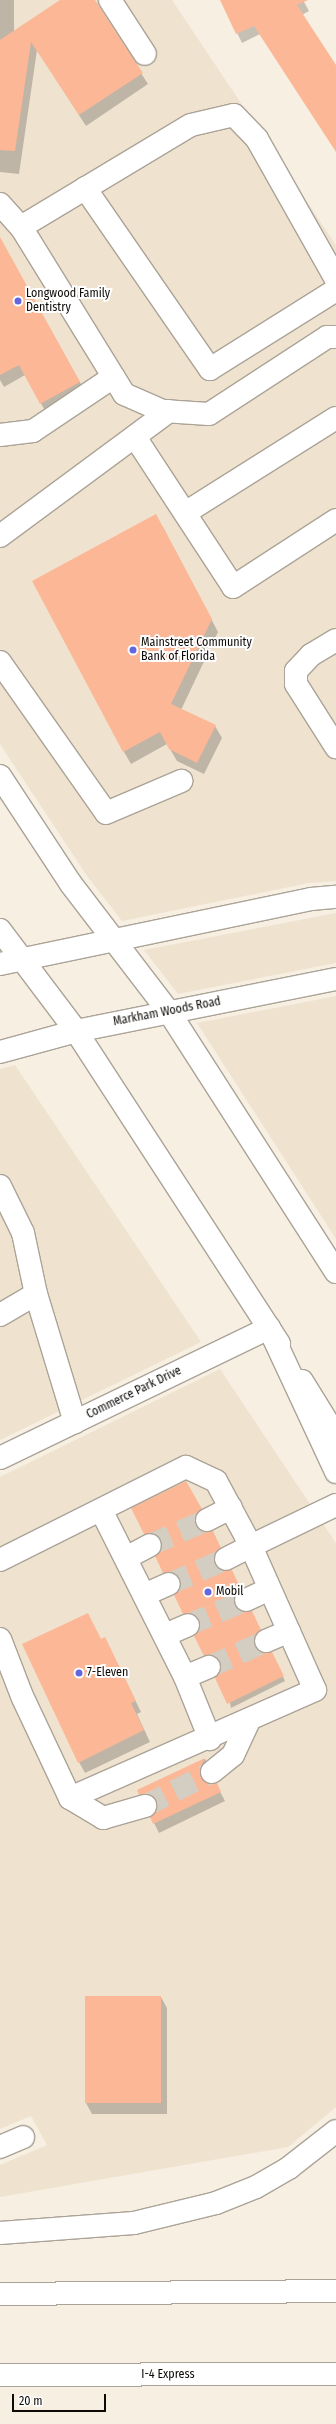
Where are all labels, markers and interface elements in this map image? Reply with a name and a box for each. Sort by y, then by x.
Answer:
place label: Longwood Family Dentistry [26,287,110,315]
marker: Longwood Family Dentistry [13,296,23,306]
place label: Mainstreet Community Bank of Florida [141,636,252,664]
marker: Mainstreet Community Bank of Florida [128,645,138,655]
street label: Markham Woods Road [112,995,222,1029]
street label: Commerce Park Drive [84,1364,184,1422]
place label: Mobil [216,1585,243,1599]
marker: Mobil [203,1587,213,1597]
place label: 7-Eleven [87,1666,128,1680]
marker: 7-Eleven [74,1668,84,1678]
street label: I-4 Express [141,2368,195,2382]
scale bar [14,2386,108,2412]
text: 20 m [19,2394,43,2408]

